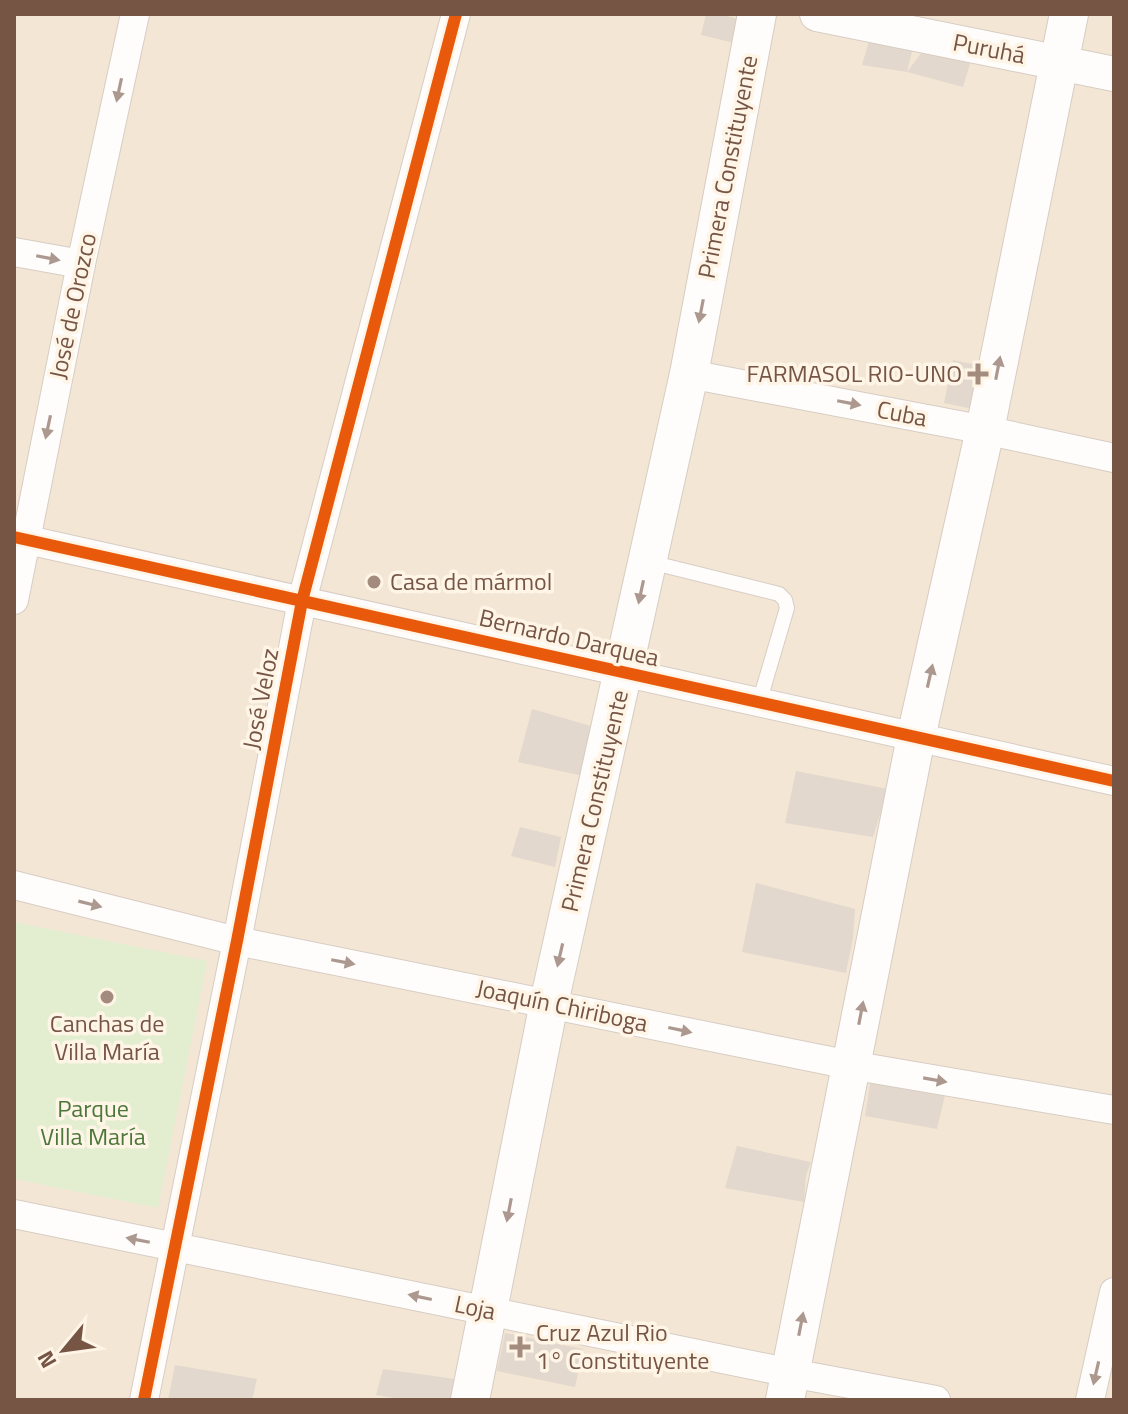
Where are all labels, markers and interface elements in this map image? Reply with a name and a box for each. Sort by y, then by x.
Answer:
street label: Puruhá [950,23,1028,73]
street label: Primera Constituyente [688,52,766,282]
one-way arrow [112,78,125,103]
street label: José de Orozco [39,229,105,382]
one-way arrow [35,252,60,264]
one-way arrow [695,299,707,324]
place label: FARMASOL RIO-UNO [747,355,962,391]
one-way arrow [992,355,1005,380]
marker: FARMASOL RIO-UNO [969,365,987,383]
street label: Cuba [874,391,930,435]
one-way arrow [836,398,861,410]
one-way arrow [41,415,54,440]
place label: Casa de mármol [390,563,552,599]
marker: Casa de mármol [365,573,383,591]
one-way arrow [634,580,647,605]
street label: Bernardo Darquea [476,599,663,675]
street label: José Veloz [233,645,287,753]
one-way arrow [924,664,936,689]
street label: Primera Constituyente [551,686,637,915]
one-way arrow [77,898,102,911]
one-way arrow [553,943,566,968]
one-way arrow [331,956,356,968]
street label: Joaquín Chiriboga [473,969,651,1041]
marker: Canchas de Villa María [98,988,116,1006]
one-way arrow [855,1001,867,1026]
place label: Canchas de Villa María [50,1005,164,1069]
one-way arrow [668,1024,693,1037]
one-way arrow [923,1074,948,1086]
park label: Parque Villa María [40,1090,146,1154]
one-way arrow [502,1198,514,1223]
one-way arrow [125,1233,150,1245]
street label: Loja [451,1285,499,1329]
one-way arrow [408,1290,433,1303]
north arrow [24,1310,104,1390]
one-way arrow [795,1311,807,1336]
place label: Cruz Azul Rio 1° Constituyente [536,1314,709,1378]
marker: Cruz Azul Rio 1° Constituyente [511,1338,529,1356]
text: N [28,1345,65,1375]
one-way arrow [1089,1361,1102,1386]

